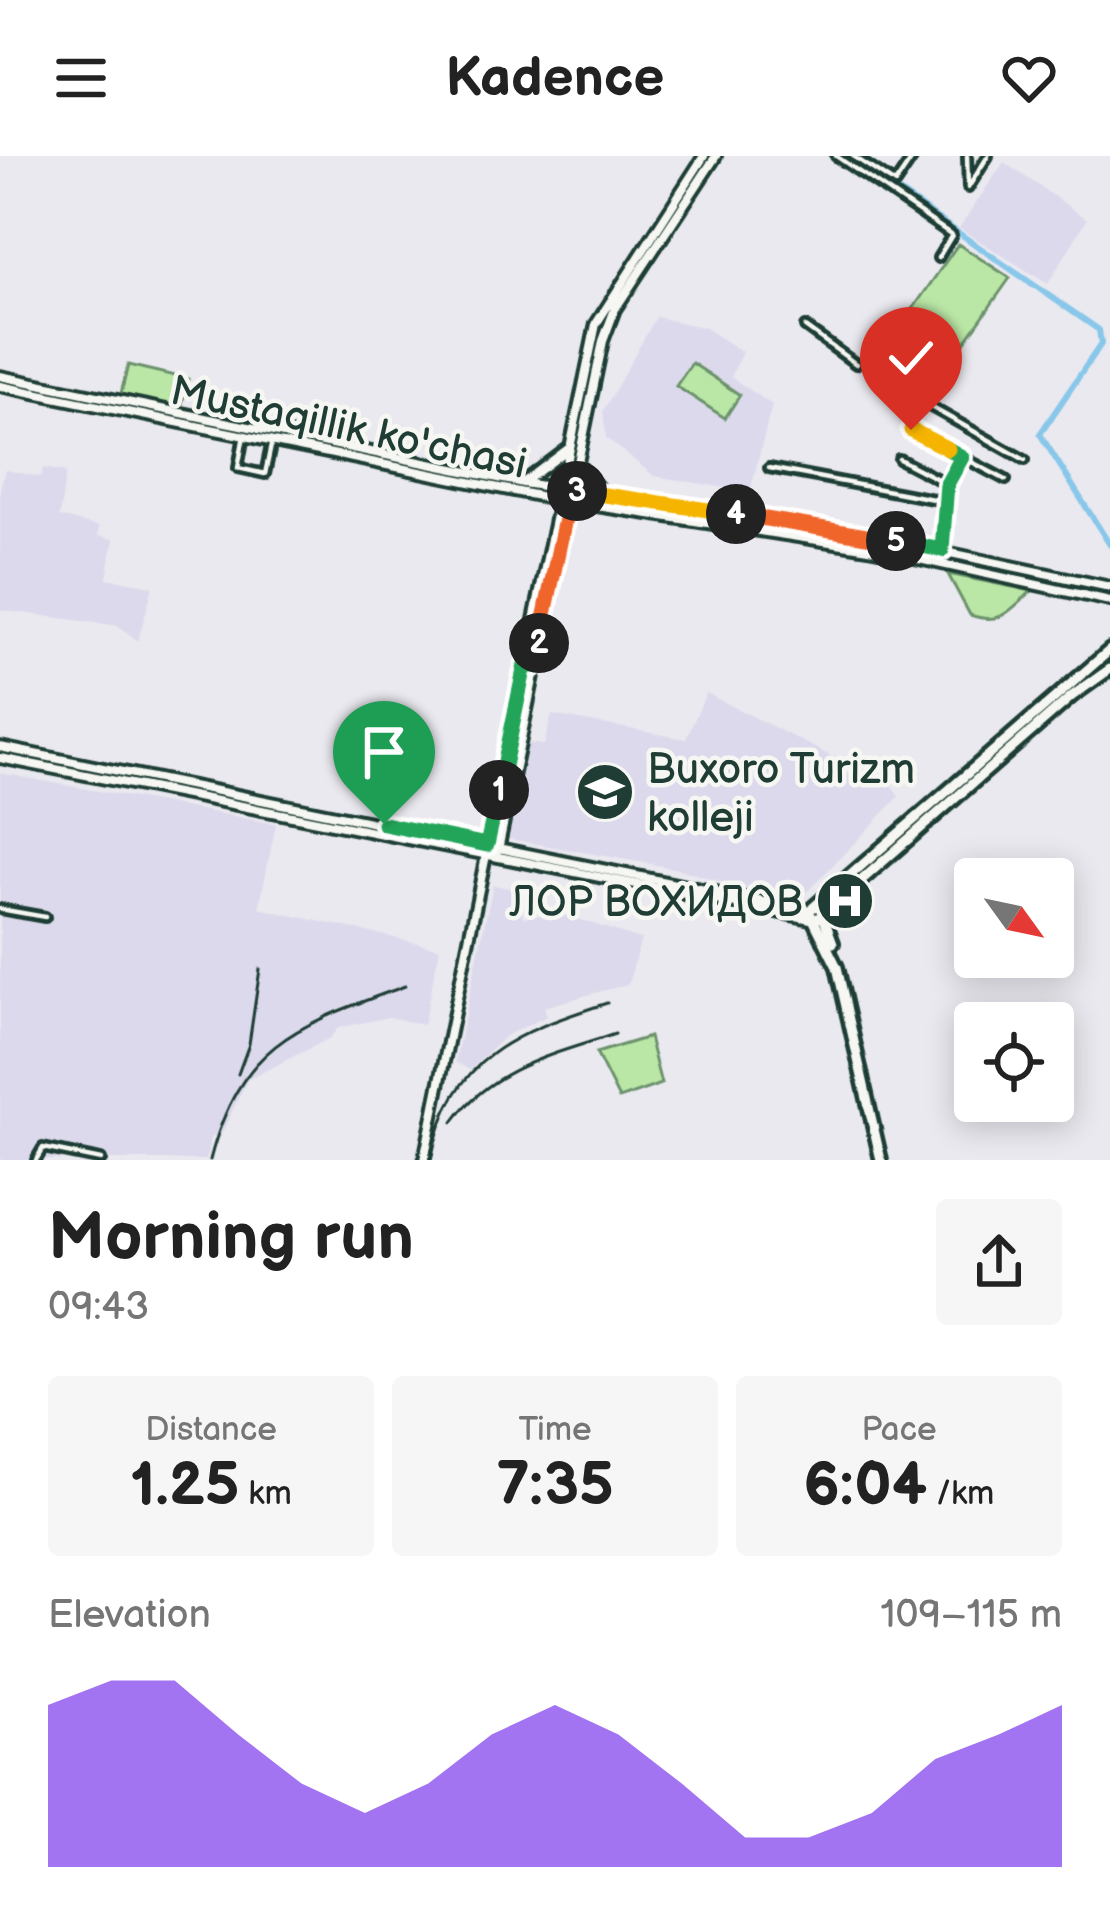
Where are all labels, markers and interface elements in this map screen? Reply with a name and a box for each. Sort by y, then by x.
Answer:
icon: menu [48,45,114,111]
icon: heart [996,45,1062,111]
text: Kadence [446,46,664,111]
pin [860,307,962,430]
icon: check [878,325,944,391]
street label: Mustaqillik ko'chasi [166,366,531,491]
pin: 3 [547,461,607,521]
text: 3 [567,471,587,511]
pin: 4 [706,484,766,544]
text: 4 [726,494,746,534]
pin: 5 [866,511,926,571]
text: 5 [886,521,906,561]
pin: 2 [509,613,569,673]
text: 2 [529,623,549,663]
pin [333,701,435,824]
icon: arrive [351,719,417,785]
place label: Buxoro Turizm kolleji [647,745,915,844]
pin: 1 [469,760,529,820]
school or university icon: Buxoro Turizm kolleji [574,761,636,823]
text: 1 [492,770,506,810]
north arrow [954,858,1074,978]
map controls [954,858,1074,1122]
hospital icon: ЛОР ВОХИДОВ [814,870,876,932]
place label: ЛОР ВОХИДОВ [509,878,803,929]
button: locate [954,1002,1074,1122]
text: Morning run [48,1199,414,1278]
button: share [936,1199,1062,1325]
text: 09:43 [48,1284,149,1331]
text: Distance [145,1410,277,1450]
text: Time [518,1410,592,1450]
text: Pace [861,1410,937,1450]
text: 1.25 [130,1450,239,1522]
text: 7:35 [496,1450,614,1522]
text: 6:04 [804,1450,927,1522]
text: km [239,1474,292,1514]
text: /km [927,1474,994,1514]
text: Elevation [48,1592,211,1639]
text: 109–115 m [880,1592,1062,1639]

